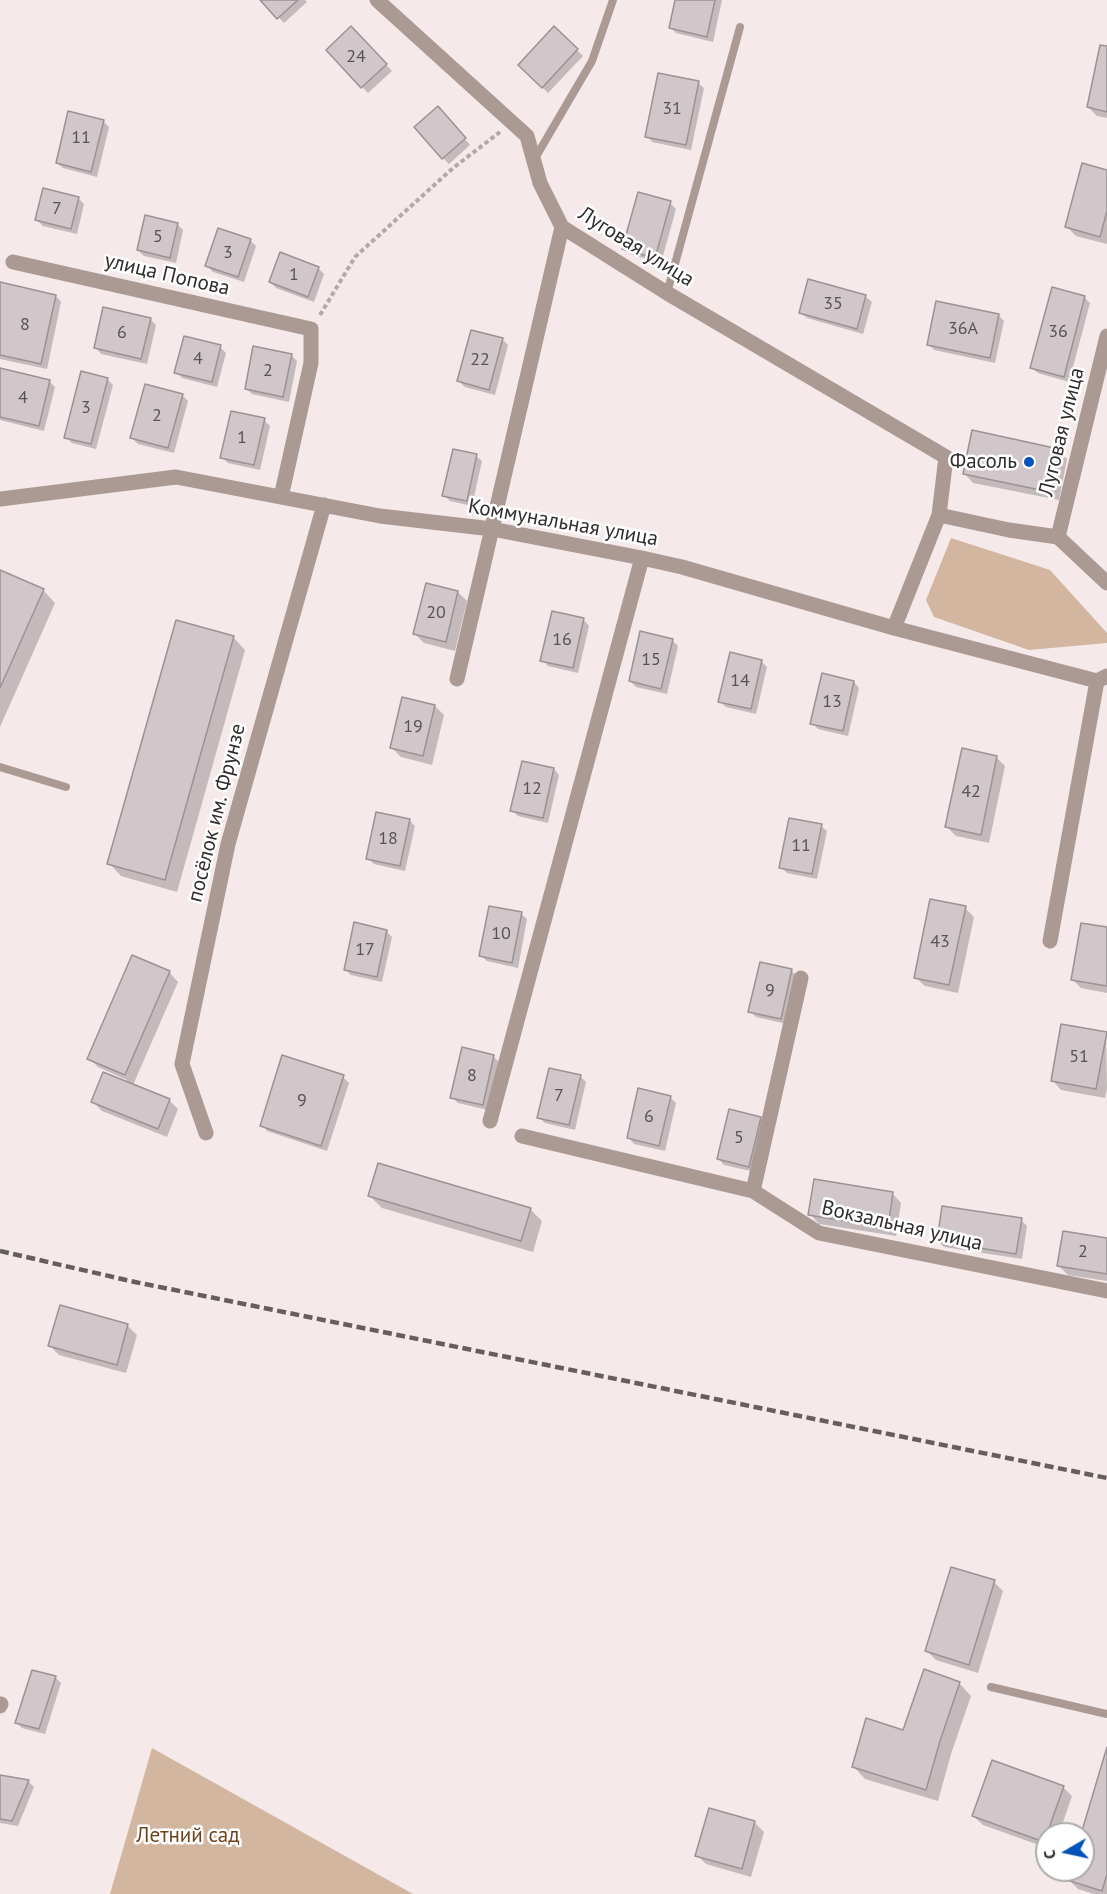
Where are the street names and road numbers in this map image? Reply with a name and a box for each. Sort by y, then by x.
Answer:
street label: Луговая улица [574,201,698,293]
street label: улица Попова [102,248,232,302]
street label: Луговая улица [1034,365,1090,499]
street label: Коммунальная улица [466,494,660,552]
street label: посёлок им. Фрунзе [183,721,251,905]
street label: Вокзальная улица [819,1195,985,1257]

